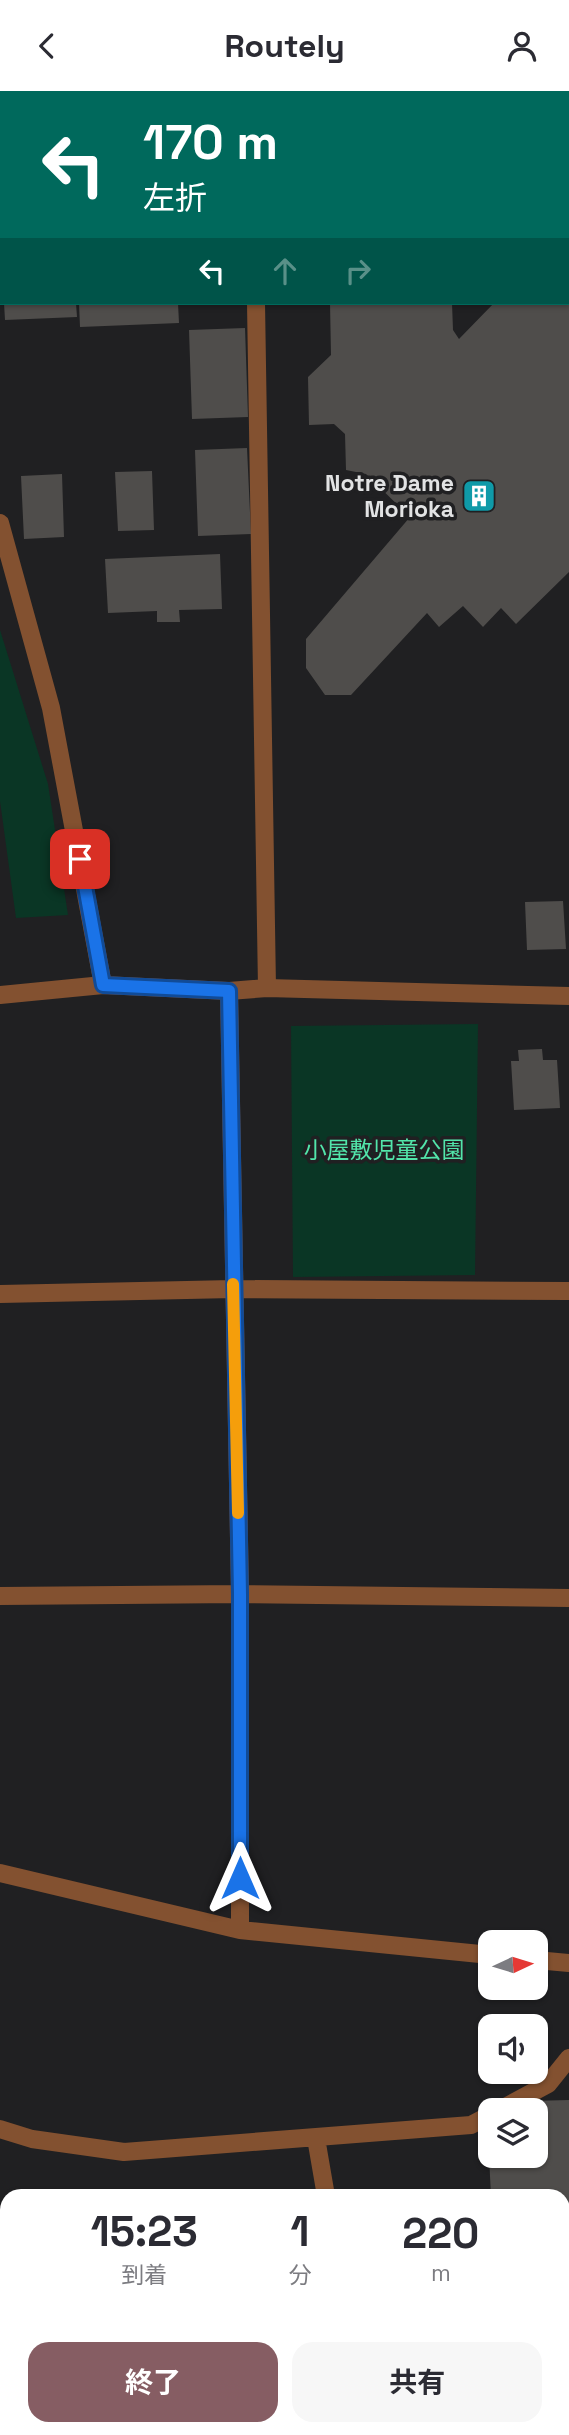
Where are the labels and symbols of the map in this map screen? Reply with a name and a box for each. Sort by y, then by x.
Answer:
place label: Notre Dame Morioka [325,468,454,524]
building icon: Notre Dame Morioka [460,477,498,515]
pin [50,829,110,889]
park label: 小屋敷児童公園 [304,1135,465,1165]
position arrow [203,1841,277,1915]
north arrow [478,1930,548,2000]

